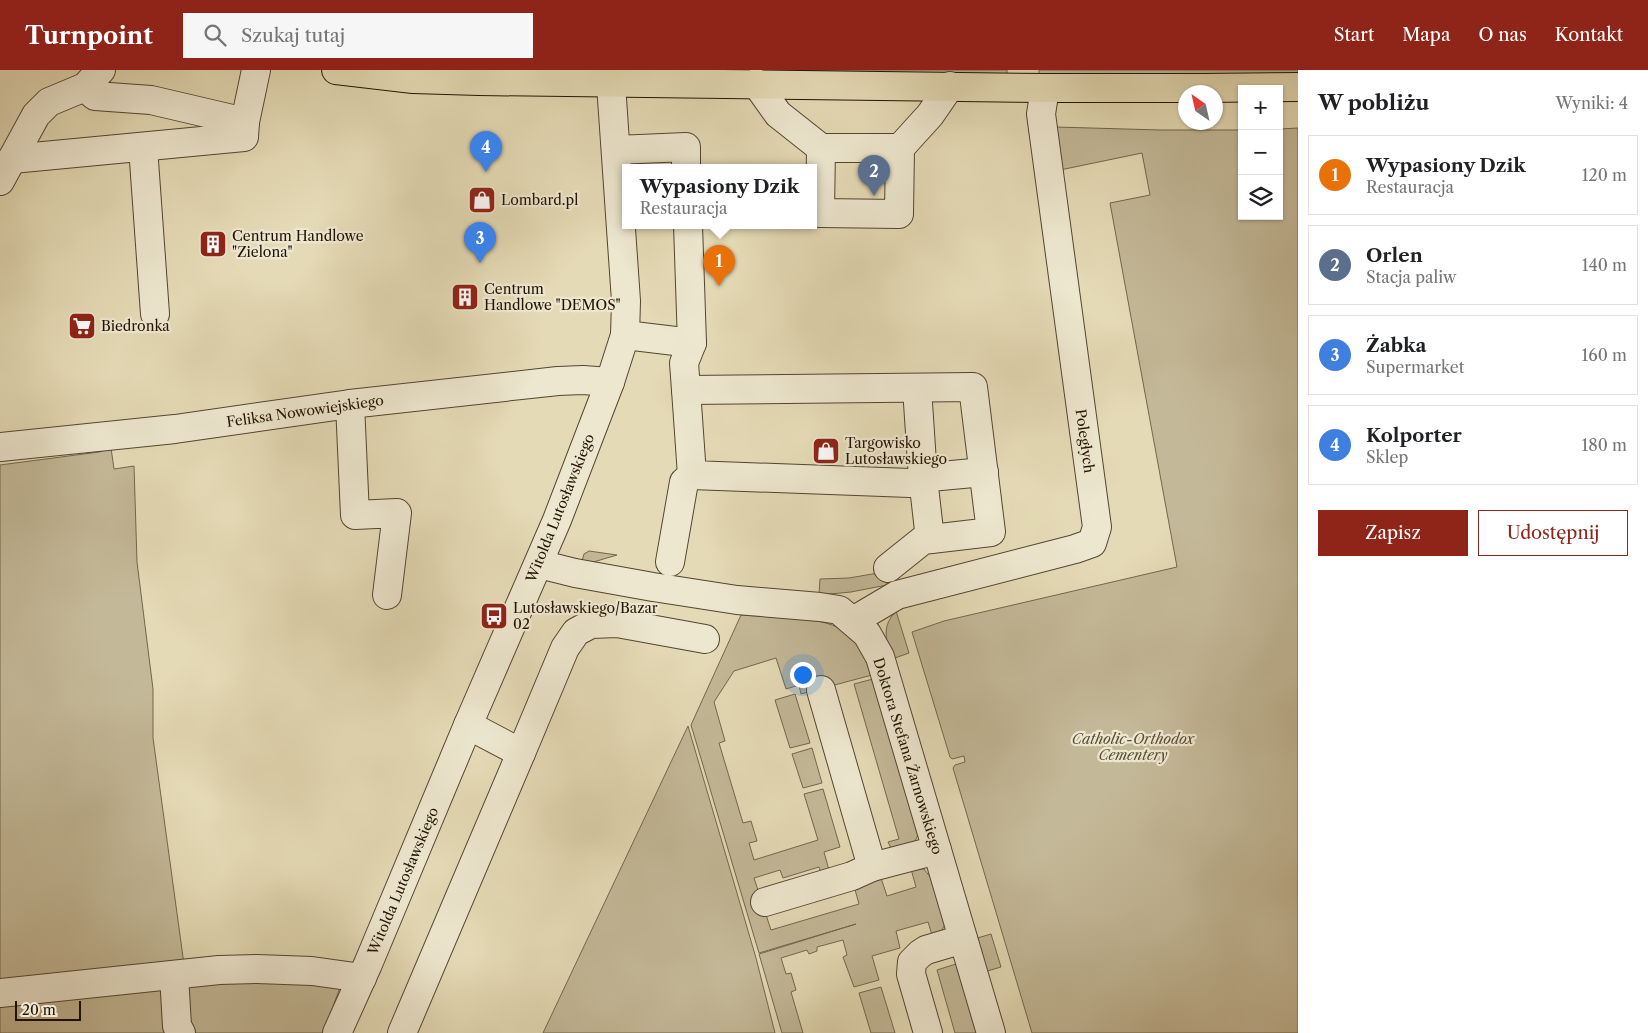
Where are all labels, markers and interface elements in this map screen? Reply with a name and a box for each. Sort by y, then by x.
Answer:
search box [183,13,533,58]
text: Turnpoint [25,21,153,50]
icon: search [201,21,229,49]
text: Szukaj tutaj [241,24,345,47]
text: Start [1334,24,1374,46]
text: Mapa [1402,24,1450,46]
text: O nas [1478,24,1527,46]
text: Kontakt [1555,24,1623,46]
north arrow [1178,85,1223,130]
map controls [1238,85,1283,220]
button: + [1238,85,1283,130]
text: W pobliżu [1318,90,1429,115]
text: Wyniki: 4 [1555,93,1628,113]
button: − [1238,130,1283,175]
pin: 4 [470,131,502,172]
text: Wypasiony Dzik [1366,154,1526,177]
pin: 2 [858,155,890,196]
popup [622,164,817,229]
text: 1 [1331,165,1339,185]
text: 120 m [1582,165,1627,185]
text: Wypasiony Dzik [640,175,799,198]
button: layers [1238,175,1283,220]
text: Restauracja [1366,177,1454,197]
shop icon: Lombard.pl [467,185,497,215]
place label: Lombard.pl [501,191,578,209]
text: Restauracja [640,198,728,218]
pin: 3 [464,222,496,263]
place label: Centrum Handlowe "Zielona" [232,227,364,261]
building icon: Centrum Handlowe "Zielona" [198,229,228,259]
text: Orlen [1366,244,1423,267]
pin: 1 [703,245,735,286]
text: 2 [1330,255,1340,275]
text: 140 m [1582,255,1627,275]
text: Stacja paliw [1366,267,1456,287]
place label: Centrum Handlowe "DEMOS" [484,280,621,314]
building icon: Centrum Handlowe "DEMOS" [450,282,480,312]
supermarket icon: Biedronka [67,311,97,341]
place label: Biedronka [101,317,170,335]
text: Żabka [1366,334,1426,357]
text: 3 [1330,345,1340,365]
text: 160 m [1582,345,1627,365]
text: Supermarket [1366,357,1464,377]
street label: Feliksa Nowowiejskiego [225,391,385,431]
street label: Poległych [1072,408,1098,475]
text: Kolporter [1366,424,1462,447]
street label: Witolda Lutosławskiego [522,431,598,586]
place label: Targowisko Lutosławskiego [845,434,947,468]
text: 4 [1330,435,1340,455]
text: 180 m [1581,435,1627,455]
shop icon: Targowisko Lutosławskiego [811,436,841,466]
text: Sklep [1366,447,1408,467]
button: Zapisz [1318,510,1468,556]
button: Udostępnij [1478,510,1628,556]
place label: Lutosławskiego/Bazar 02 [513,599,658,633]
bus stop icon: Lutosławskiego/Bazar 02 [479,601,509,631]
street label: Doktora Stefana Żarnowskiego [869,655,947,857]
your location [790,662,816,688]
park label: Catholic-Orthodox Cementery [1072,730,1195,764]
street label: Witolda Lutosławskiego [363,804,442,959]
scale bar [15,998,81,1021]
text: 20 m [22,1001,56,1019]

